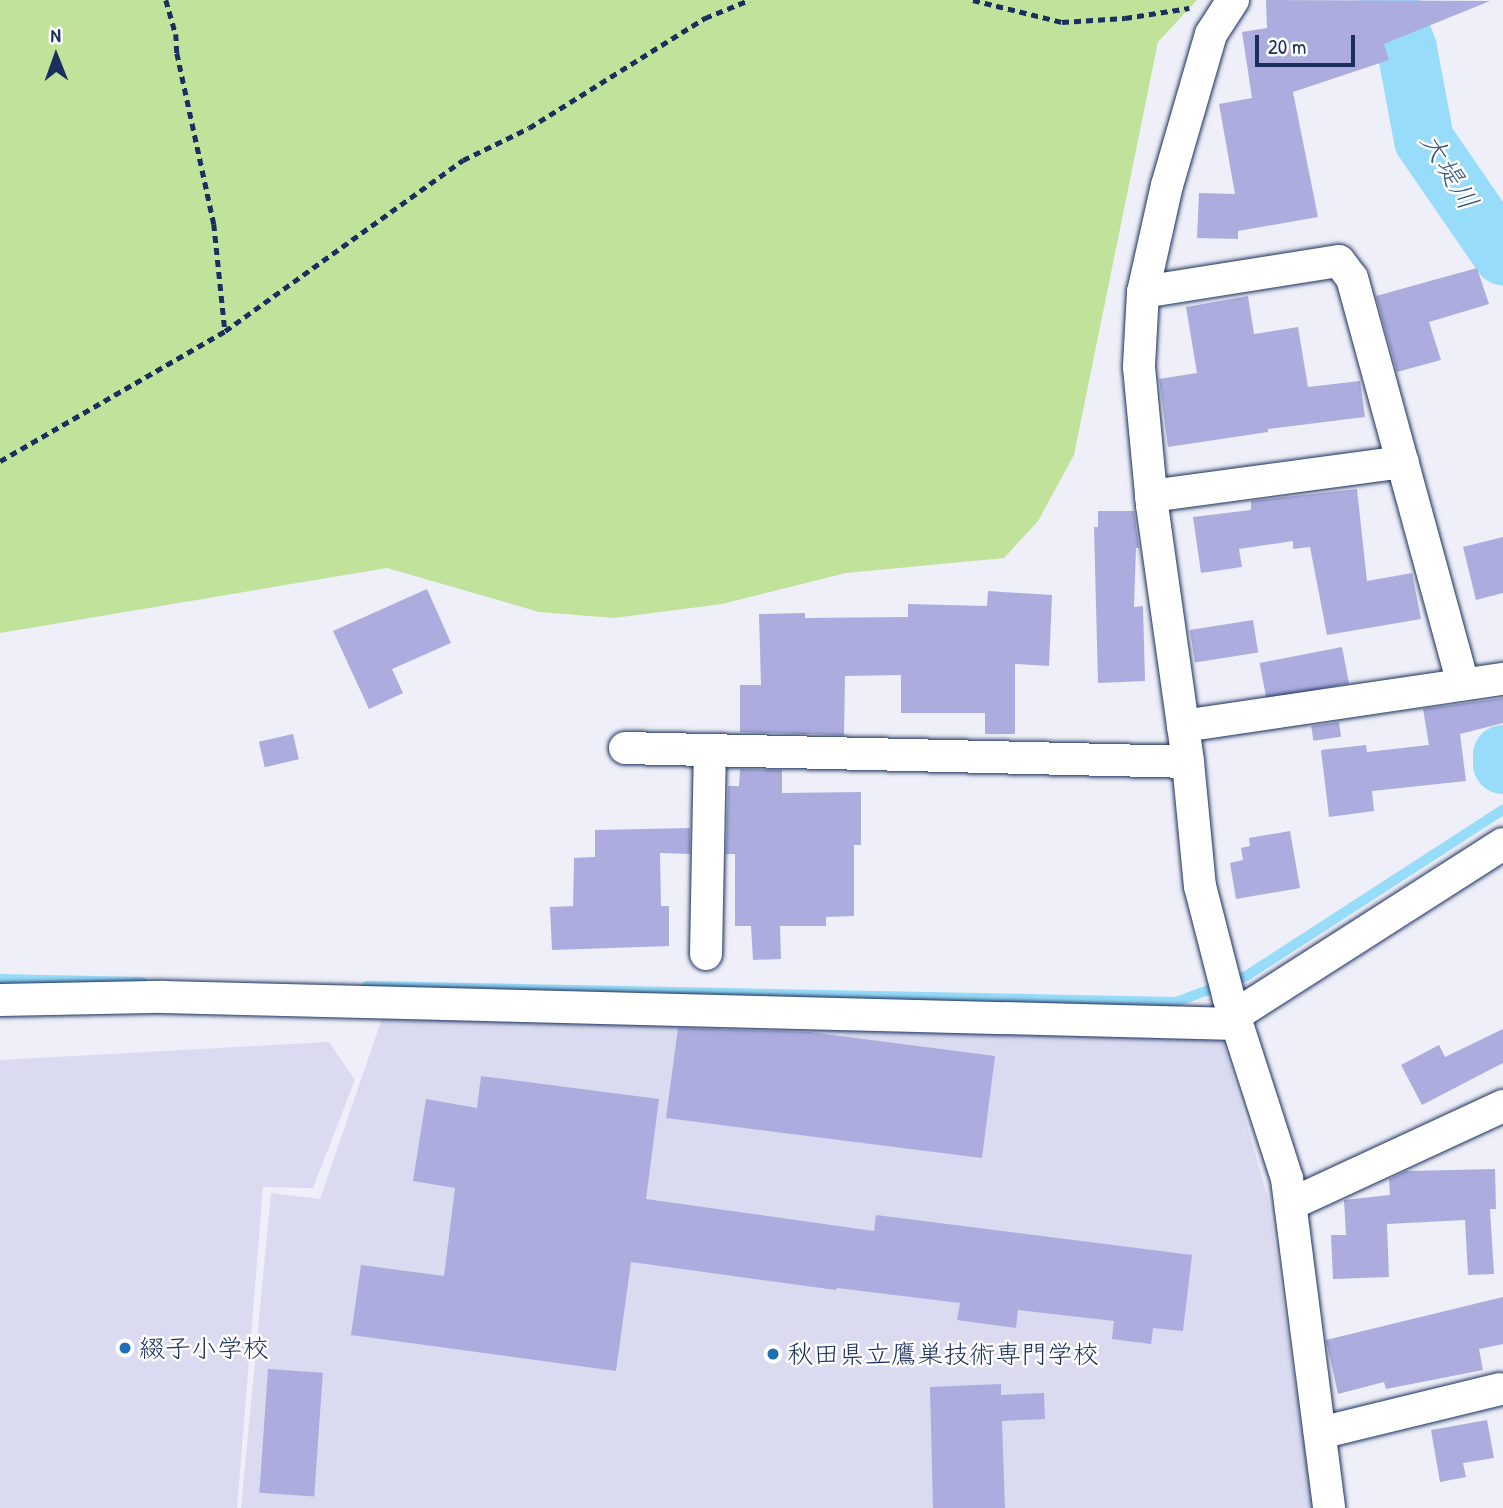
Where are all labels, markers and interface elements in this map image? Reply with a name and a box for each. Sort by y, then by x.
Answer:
north arrow [21,21,91,91]
scale bar [1258,21,1358,65]
text: N [50,22,61,48]
text: 20 m [1268,32,1306,61]
water label: 大堤川 [1414,126,1486,216]
place label: 綴子小学校 [139,1332,269,1364]
place label: 秋田県立鷹巣技術専門学校 [787,1338,1099,1370]
marker: 綴子小学校 [117,1340,133,1356]
marker: 秋田県立鷹巣技術専門学校 [765,1346,781,1362]

